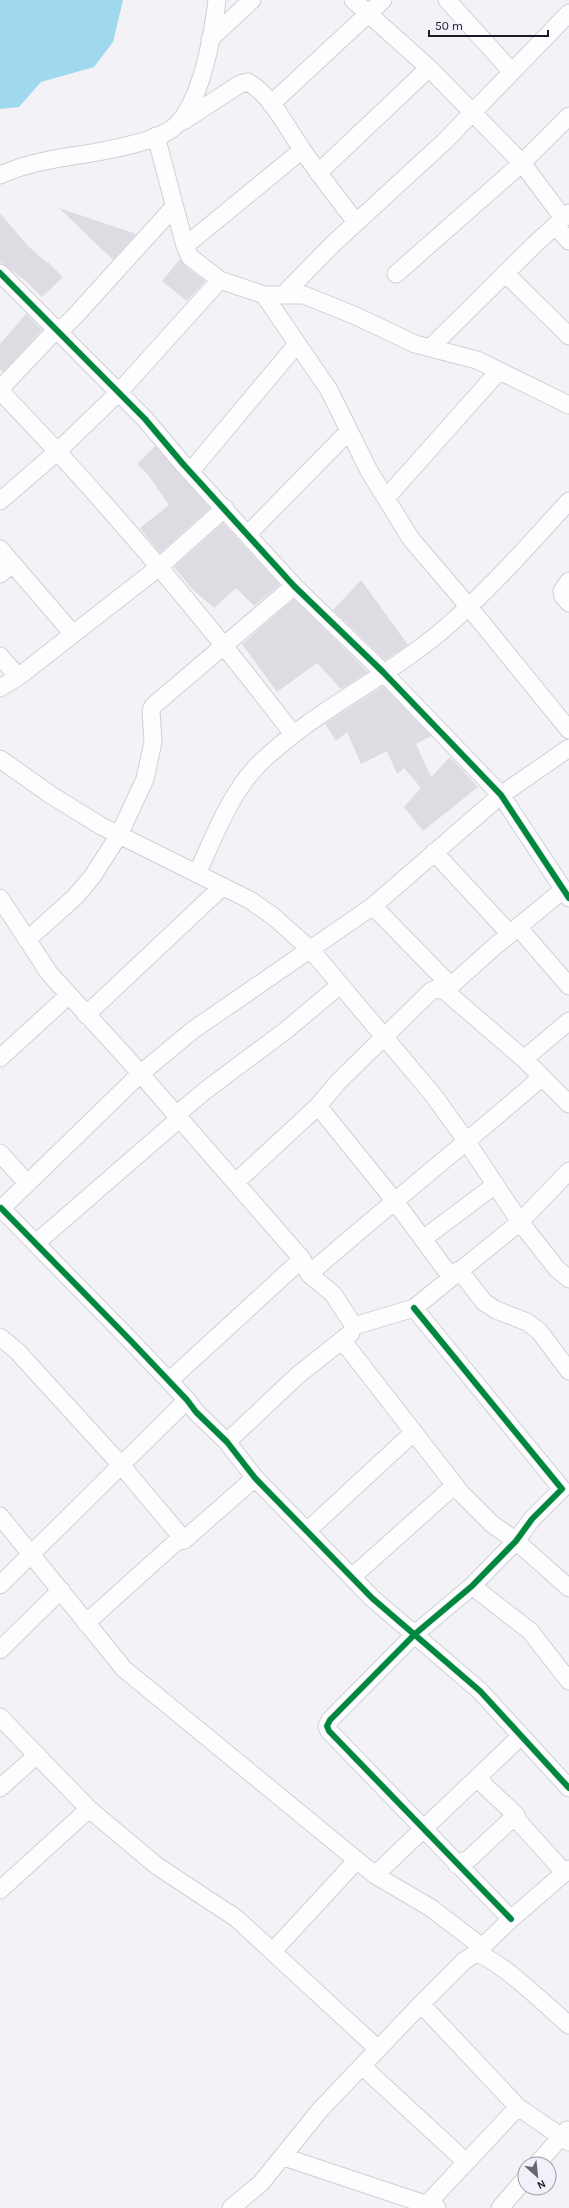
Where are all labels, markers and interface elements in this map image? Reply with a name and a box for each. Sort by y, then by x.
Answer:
scale bar [429,12,548,38]
text: 50 m [435,19,463,33]
north arrow [517,2156,557,2196]
text: N [535,2177,548,2192]

